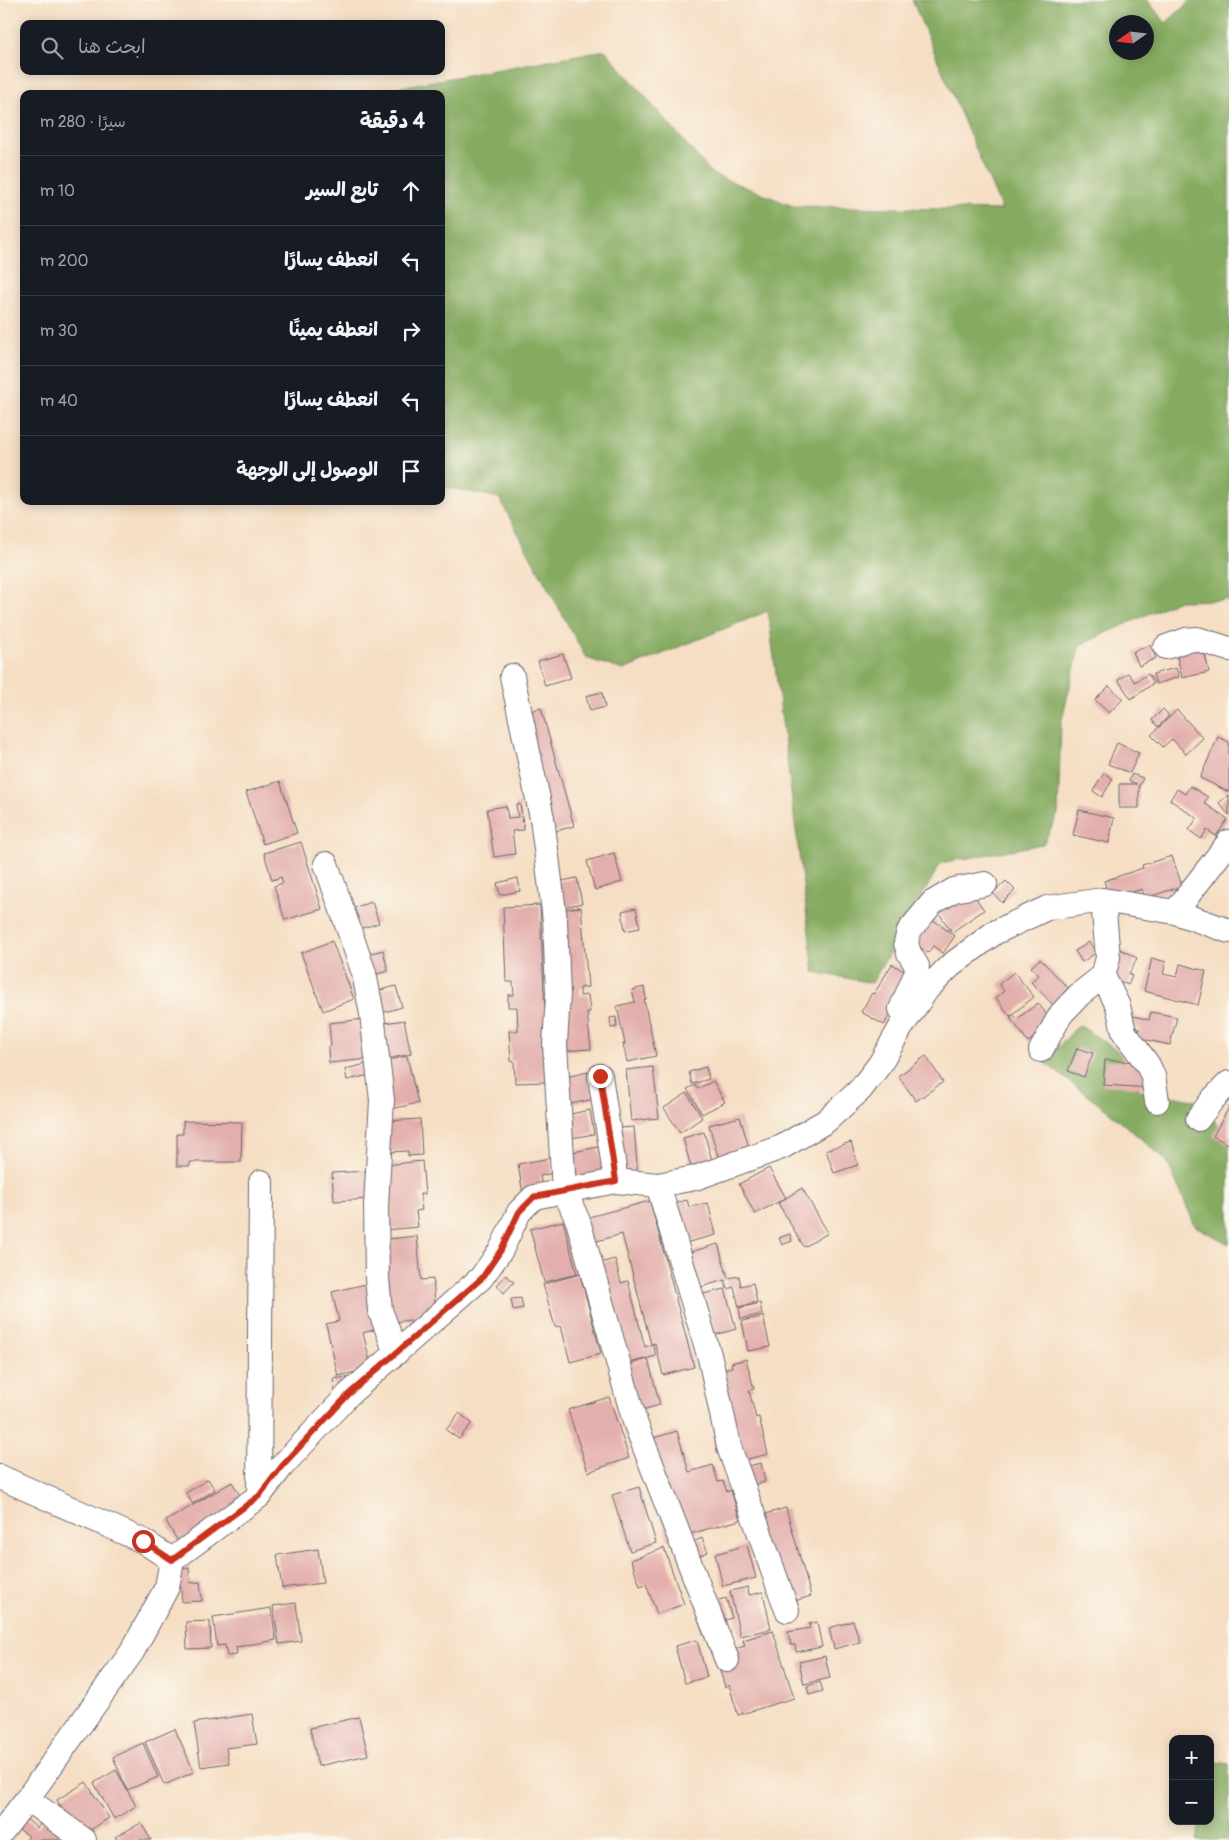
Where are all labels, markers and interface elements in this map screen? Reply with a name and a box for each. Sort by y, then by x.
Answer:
north arrow [1109,15,1154,60]
search box [20,20,445,75]
icon: search [38,34,66,62]
text: ابحث هنا [78,35,146,59]
text: 4 دقيقة [360,108,425,135]
text: سيرًا · 280 m [40,112,126,132]
icon: ahead [397,177,425,205]
text: تابع السير [306,178,378,202]
text: 10 m [40,181,75,201]
icon: left [397,247,425,275]
text: انعطف يسارًا [284,248,378,272]
text: 200 m [40,251,89,271]
icon: right [397,317,425,345]
text: انعطف يمينًا [289,318,378,342]
text: 30 m [40,321,78,341]
icon: left [397,387,425,415]
text: انعطف يسارًا [284,388,378,412]
text: 40 m [40,391,78,411]
icon: arrive [397,457,425,485]
text: الوصول إلى الوجهة [236,458,378,482]
route end [589,1065,612,1088]
route start [132,1530,155,1553]
map controls [1169,1735,1214,1825]
button: + [1169,1735,1214,1780]
button: − [1169,1780,1214,1825]

